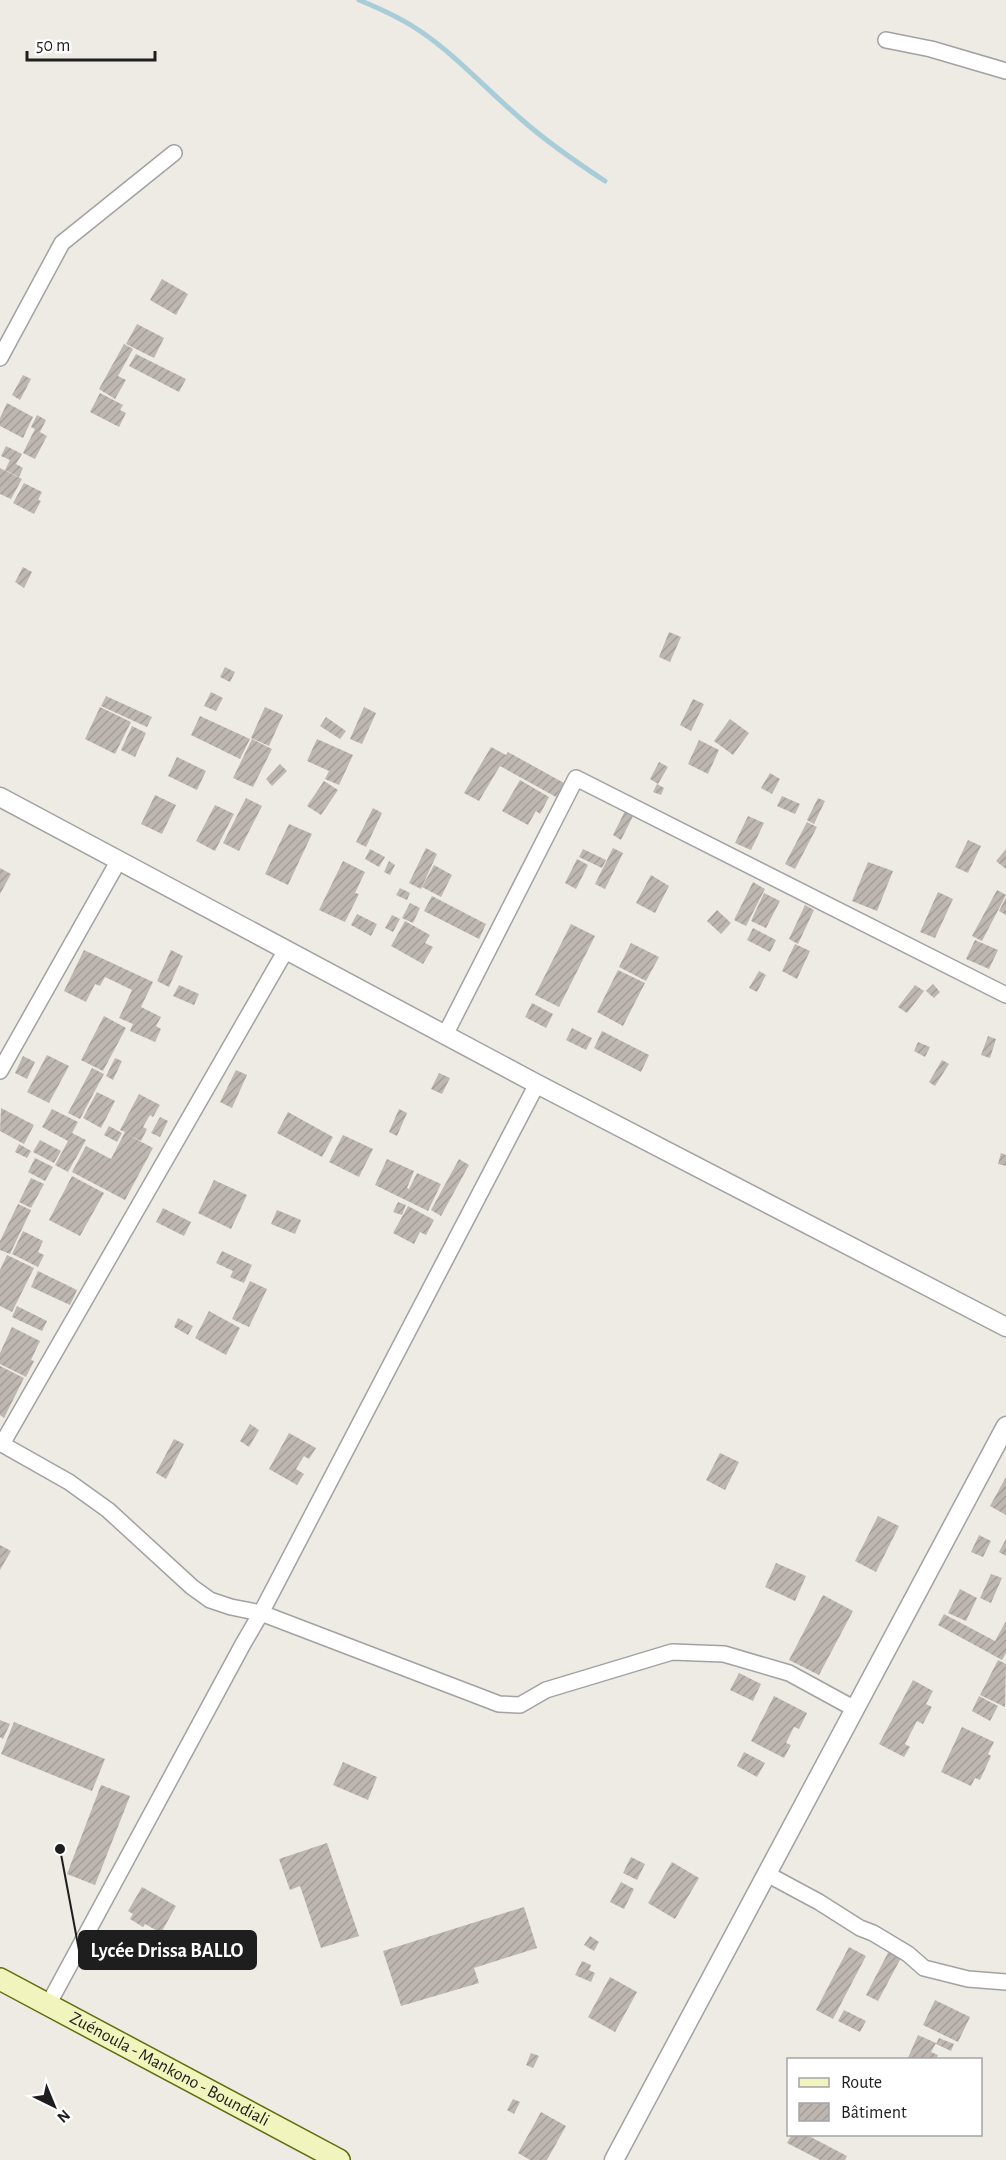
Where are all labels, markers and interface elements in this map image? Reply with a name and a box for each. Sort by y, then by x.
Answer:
scale bar [27,24,154,62]
text: 50 m [36,37,70,55]
callout: Lycée Drissa BALLO [79,1931,256,1969]
text: Lycée Drissa BALLO [91,1941,244,1961]
street label: Zuénoula - Mankono - Boundiali [67,2009,272,2130]
legend [787,2058,982,2136]
text: Route [841,2074,882,2092]
north arrow [24,2076,84,2136]
text: Bâtiment [841,2104,907,2122]
text: N [54,2107,73,2126]

